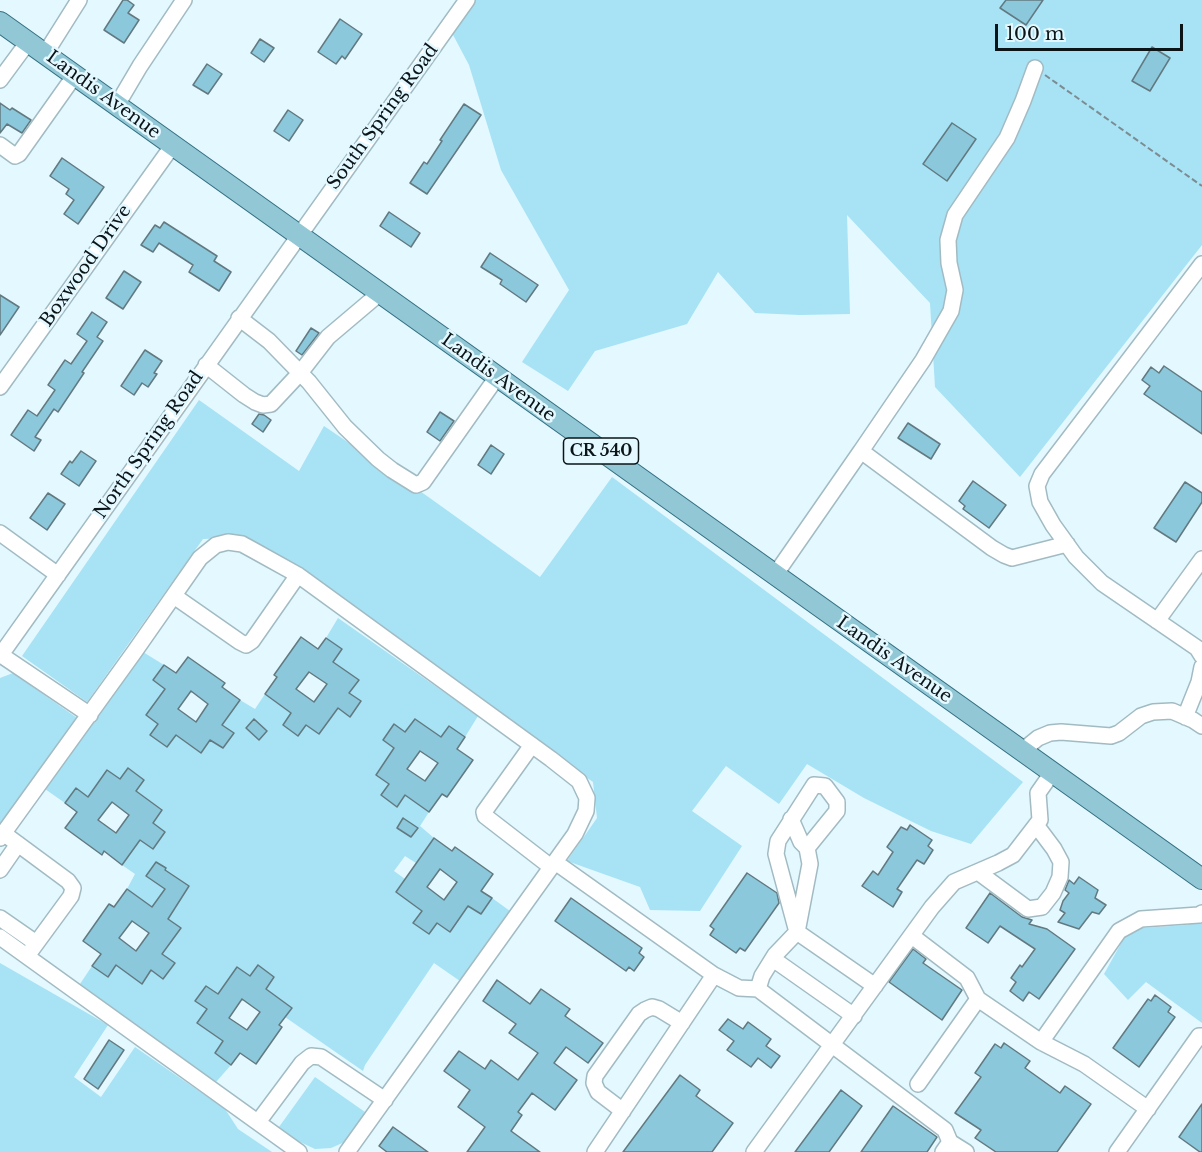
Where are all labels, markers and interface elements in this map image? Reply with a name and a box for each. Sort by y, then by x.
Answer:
scale bar [998,12,1186,50]
text: 100 m [1006,23,1064,45]
street label: South Spring Road [323,40,443,194]
street label: Landis Avenue [42,46,164,144]
street label: Boxwood Drive [36,201,136,331]
street label: Landis Avenue [437,329,559,427]
street label: North Spring Road [90,367,208,523]
road number: CR 540 [564,438,638,464]
street label: Landis Avenue [832,612,956,708]

